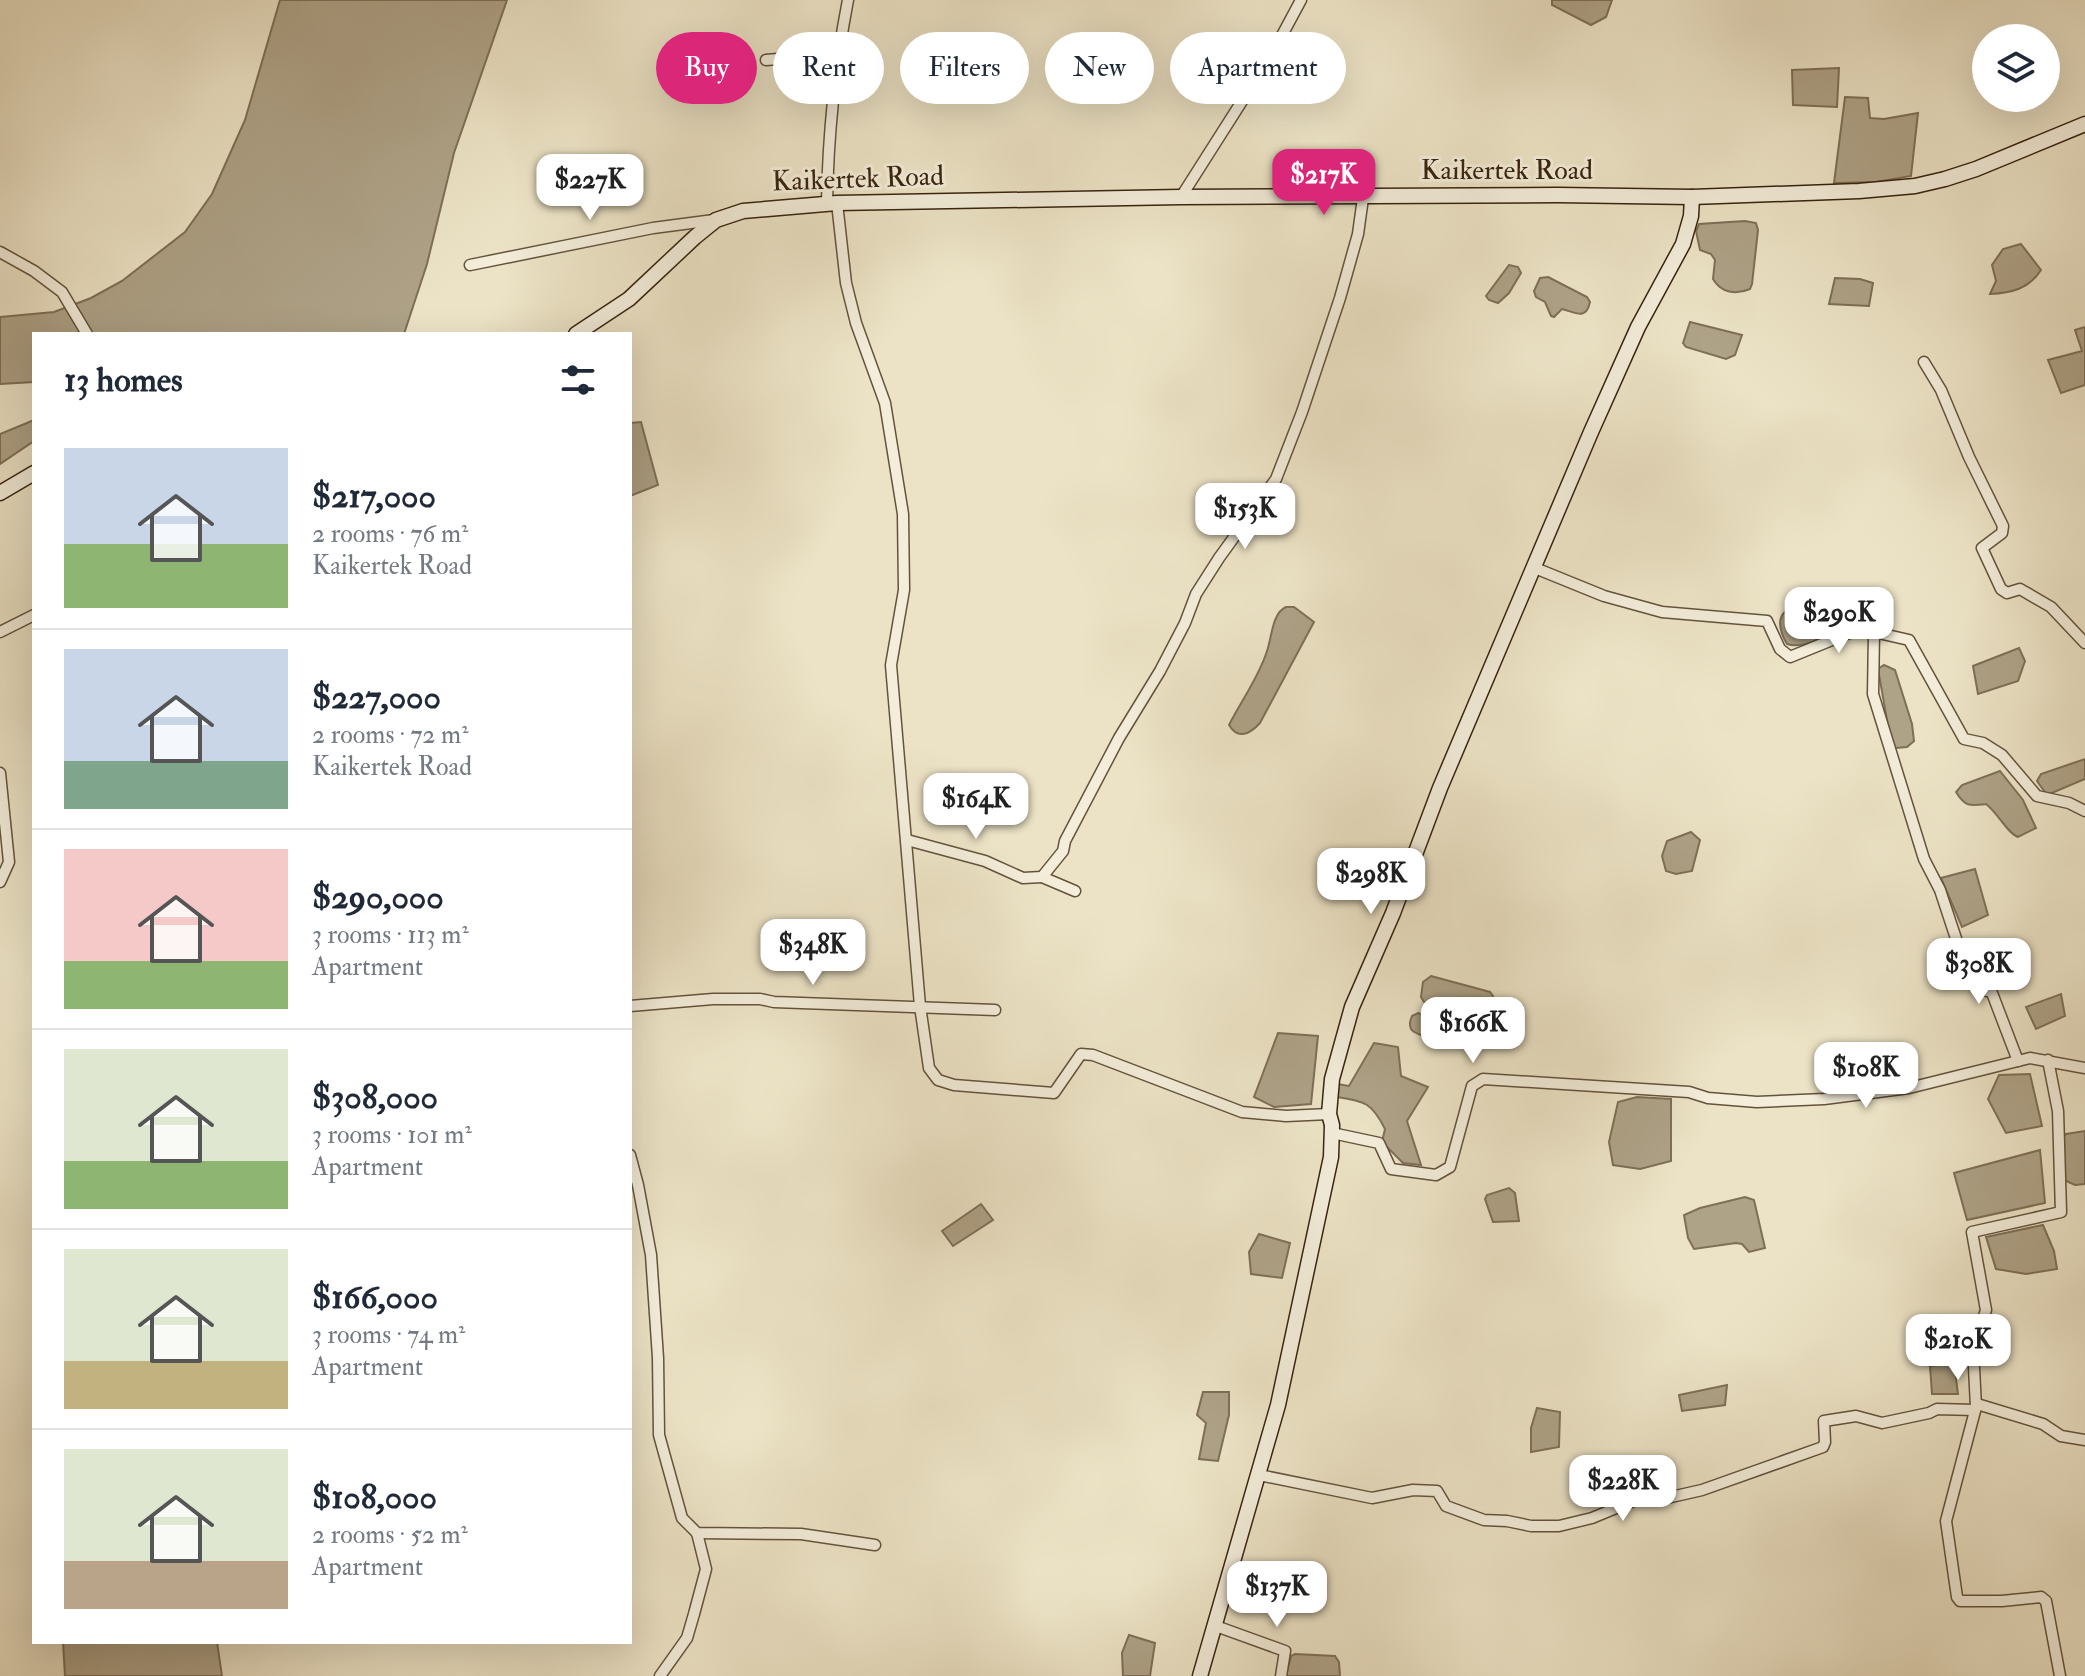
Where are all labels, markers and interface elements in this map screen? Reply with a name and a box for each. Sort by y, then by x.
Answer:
map controls [1972,24,2060,112]
button: layers [1972,24,2060,112]
chip: Buy [656,32,757,104]
chip: Rent [773,32,884,104]
chip: Filters [900,32,1029,104]
chip: New [1045,32,1154,104]
chip: Apartment [1170,32,1346,104]
pin: $217K [1268,149,1380,217]
street label: Kaikertek Road [1421,153,1593,188]
pin: $227K [534,154,646,222]
street label: Kaikertek Road [771,158,945,199]
text: $217K [1290,159,1358,191]
text: $227K [554,164,626,196]
icon: filters [556,358,600,402]
text: 13 homes [64,359,183,402]
text: $217,000 [312,475,436,518]
icon: home [128,480,224,576]
pin: $153K [1189,483,1301,551]
text: $153K [1213,493,1277,525]
text: 2 rooms · 76 m² [312,518,468,550]
text: Kaikertek Road [312,550,472,582]
pin: $290K [1783,587,1895,655]
text: $290K [1803,597,1875,629]
text: $227,000 [312,676,441,719]
icon: home [128,681,224,777]
text: 2 rooms · 72 m² [312,719,469,751]
text: Kaikertek Road [312,751,472,783]
pin: $164K [920,773,1032,841]
text: $164K [941,783,1011,815]
pin: $298K [1315,848,1427,916]
text: $298K [1335,858,1407,890]
text: $290,000 [312,876,444,919]
icon: home [128,881,224,977]
text: 3 rooms · 113 m² [312,919,469,951]
pin: $348K [757,919,869,987]
text: $348K [778,929,848,961]
pin: $308K [1923,938,2035,1006]
text: $308K [1945,948,2013,980]
text: Apartment [312,951,423,983]
pin: $166K [1417,997,1529,1065]
text: $166K [1439,1007,1507,1039]
pin: $108K [1810,1042,1922,1110]
text: $108K [1832,1052,1900,1084]
text: $308,000 [312,1076,438,1119]
icon: home [128,1081,224,1177]
text: 3 rooms · 101 m² [312,1119,472,1151]
text: Apartment [312,1151,423,1183]
text: $166,000 [312,1276,438,1319]
icon: home [128,1281,224,1377]
pin: $210K [1902,1314,2014,1382]
text: 3 rooms · 74 m² [312,1319,465,1351]
text: $210K [1924,1324,1992,1356]
text: Apartment [312,1351,423,1383]
pin: $228K [1567,1455,1679,1523]
text: $228K [1587,1465,1659,1497]
text: $108,000 [312,1476,437,1519]
icon: home [128,1481,224,1577]
text: 2 rooms · 52 m² [312,1519,468,1551]
text: Apartment [312,1551,423,1583]
pin: $137K [1221,1561,1333,1629]
text: $137K [1245,1571,1309,1603]

